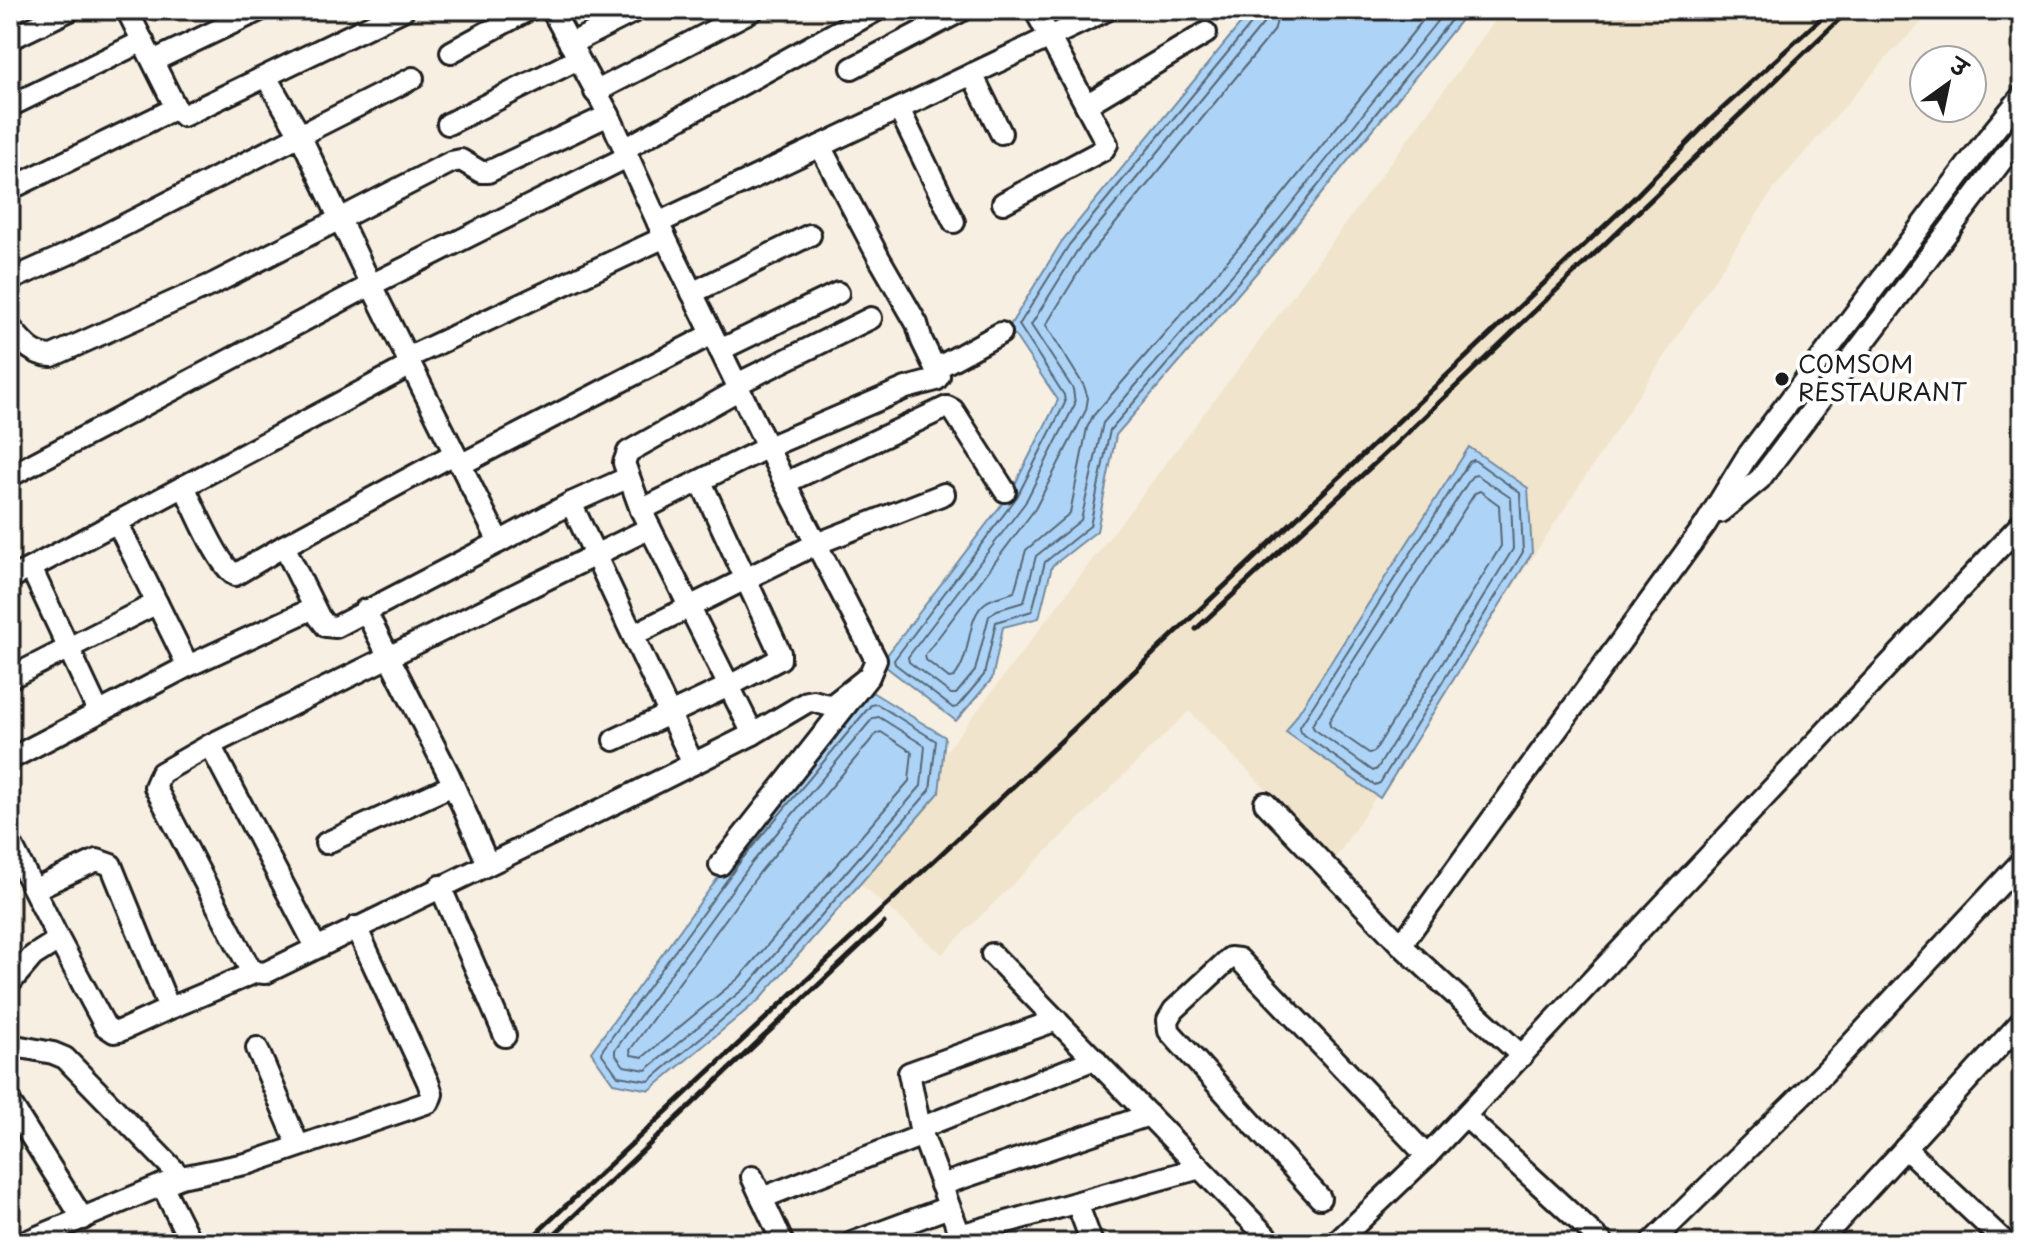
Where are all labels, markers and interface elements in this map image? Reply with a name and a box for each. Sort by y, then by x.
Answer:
north arrow [1908,44,1988,124]
text: उ [1943,47,1977,85]
place label: COMSOM RESTAURANT [1798,345,1967,409]
marker: COMSOM RESTAURANT [1773,370,1791,388]

